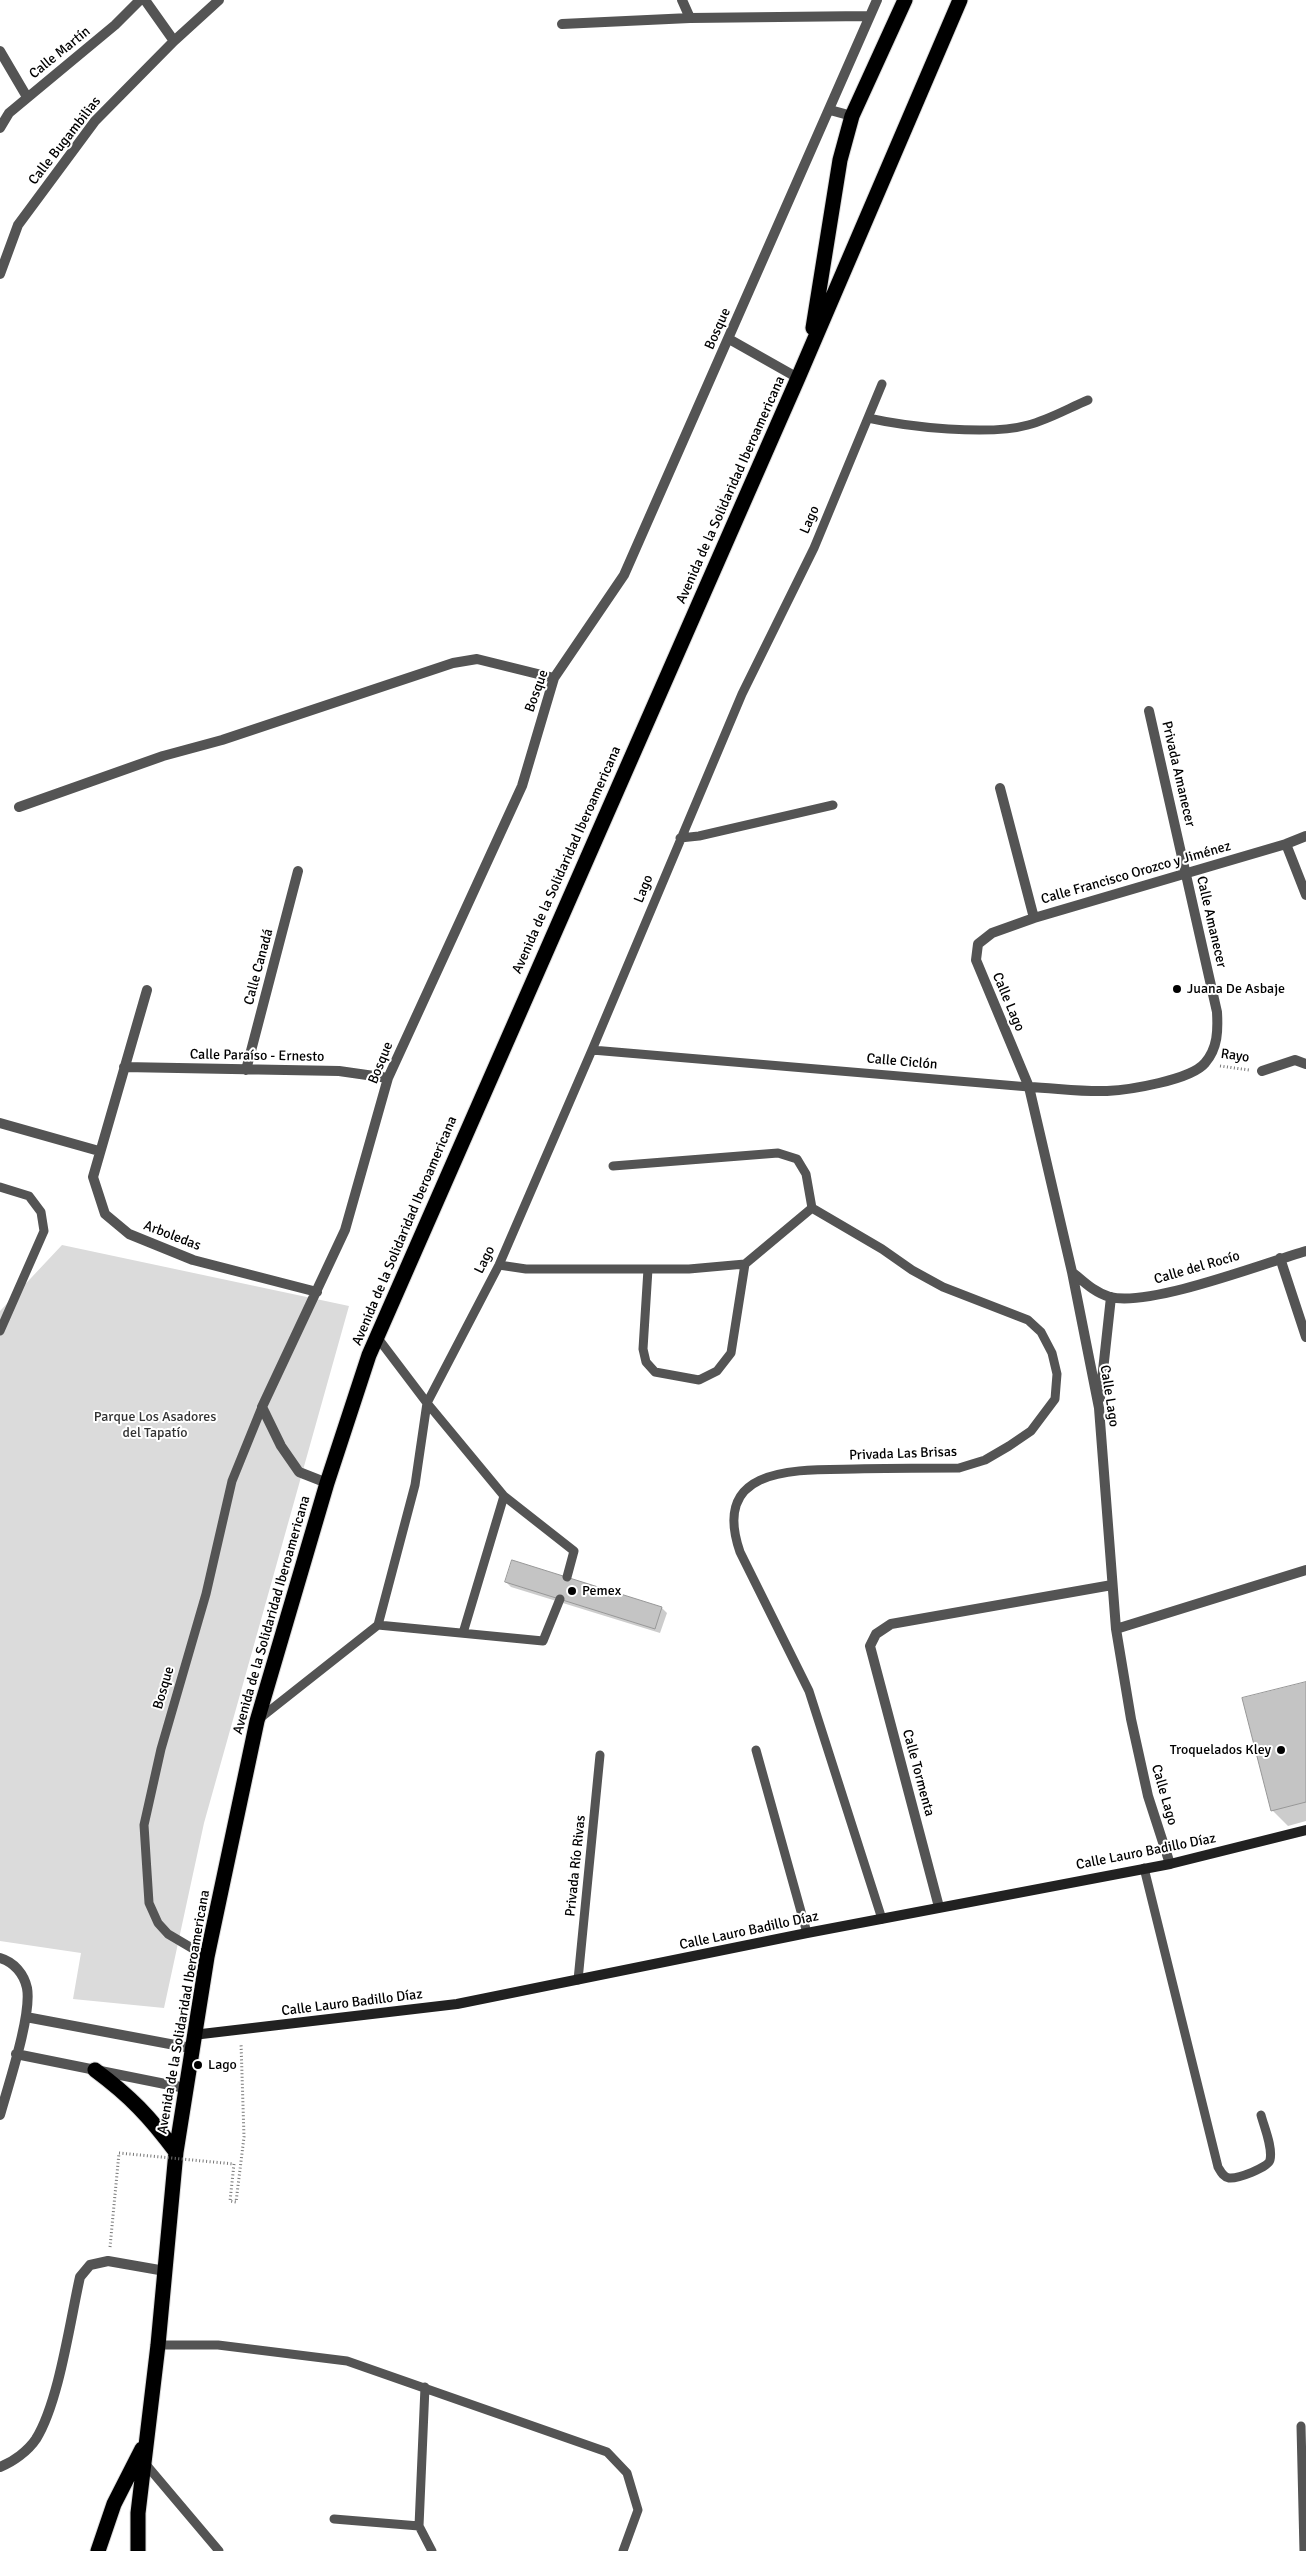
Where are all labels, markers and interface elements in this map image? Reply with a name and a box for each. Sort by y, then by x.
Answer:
street label: Calle Martín [26,23,94,83]
street label: Calle Bugambilias [25,93,105,189]
street label: Bosque [701,306,735,352]
street label: Avenida de la Solidaridad Iberoamericana [673,374,789,606]
street label: Lago [797,503,823,537]
street label: Bosque [522,667,552,715]
street label: Privada Amanecer [1158,720,1198,828]
street label: Avenida de la Solidaridad Iberoamericana [509,744,625,976]
street label: Calle Francisco Orozco y Jiménez [1039,838,1233,908]
street label: Lago [631,872,657,906]
street label: Calle Amanecer [1192,875,1230,969]
street label: Calle Canadá [241,927,277,1007]
street label: Calle Lago [988,970,1028,1034]
place label: Juana De Asbaje [1187,981,1285,997]
marker: Juana De Asbaje [1171,983,1183,995]
street label: Bosque [365,1039,397,1087]
street label: Calle Paraíso - Ernesto [190,1046,324,1066]
street label: Rayo [1220,1046,1250,1066]
street label: Calle Ciclón [866,1051,938,1073]
street label: Avenida de la Solidaridad Iberoamericana [349,1114,461,1348]
street label: Arboledas [141,1217,203,1255]
street label: Lago [471,1243,499,1277]
street label: Calle del Rocío [1152,1248,1242,1288]
street label: Calle Lago [1096,1364,1122,1428]
park label: Parque Los Asadores del Tapatío [94,1409,216,1441]
street label: Privada Las Brisas [849,1444,957,1464]
street label: Avenida de la Solidaridad Iberoamericana [230,1494,314,1736]
place label: Pemex [582,1583,621,1599]
marker: Pemex [566,1585,578,1597]
street label: Bosque [150,1665,178,1711]
street label: Calle Tormenta [898,1728,938,1818]
place label: Troquelados Kley [1170,1742,1271,1758]
marker: Troquelados Kley [1275,1744,1287,1756]
street label: Calle Lago [1147,1763,1181,1827]
street label: Privada Río Rivas [562,1814,590,1918]
street label: Calle Lauro Badillo Díaz [1075,1830,1217,1874]
street label: Avenida de la Solidaridad Iberoamericana [154,1889,214,2135]
street label: Calle Lauro Badillo Díaz [678,1908,820,1954]
street label: Calle Lauro Badillo Díaz [281,1986,423,2020]
place label: Lago [208,2057,237,2073]
marker: Lago [192,2059,204,2071]

